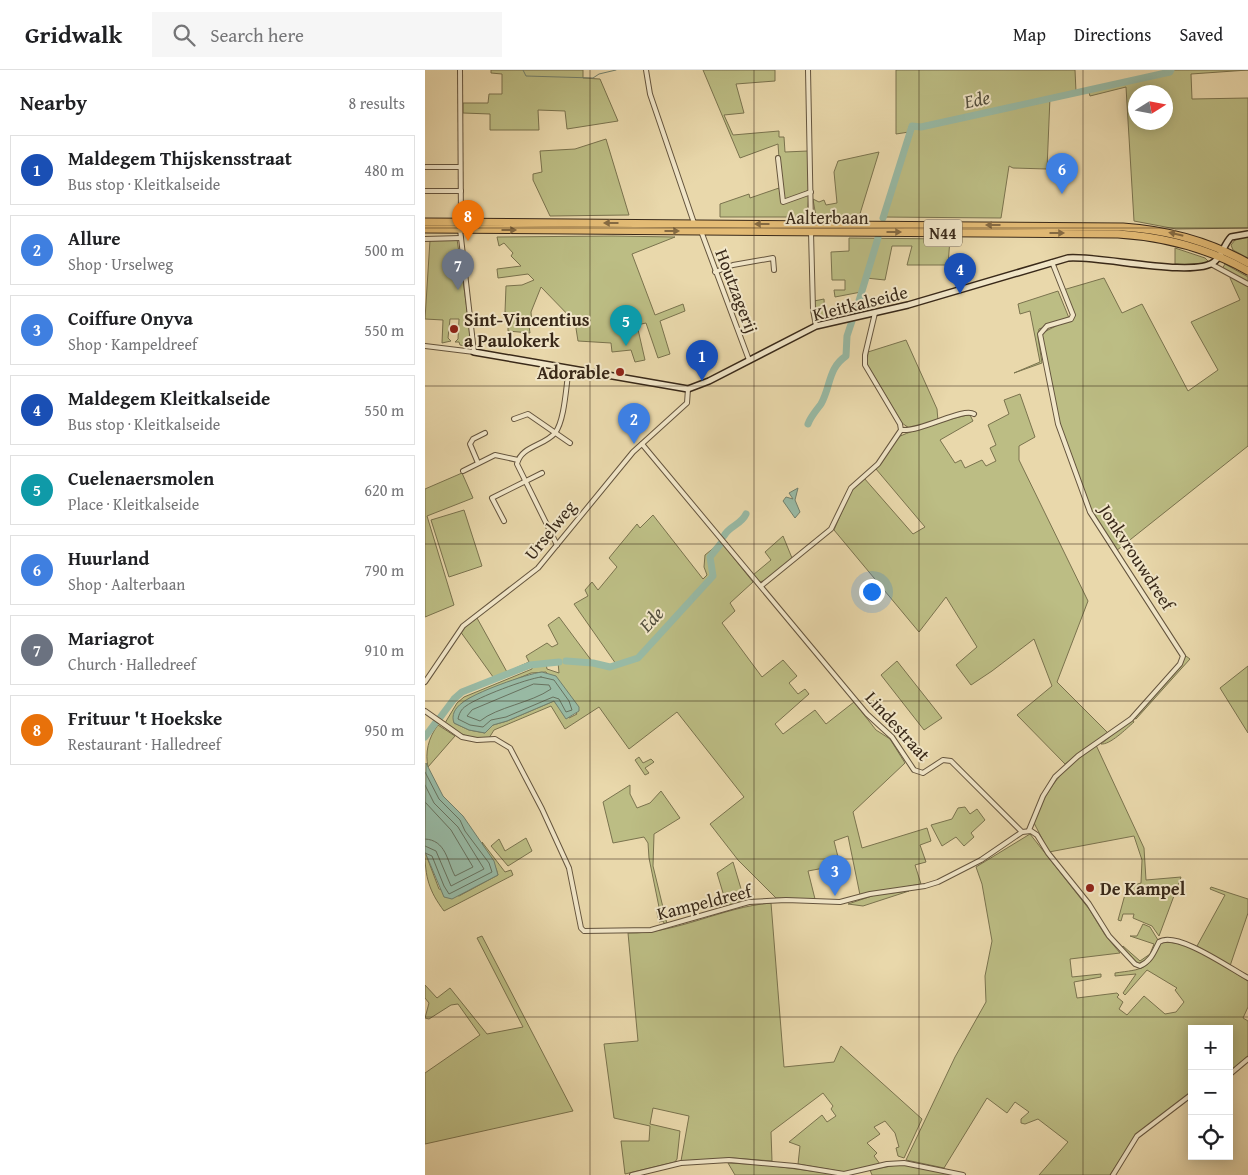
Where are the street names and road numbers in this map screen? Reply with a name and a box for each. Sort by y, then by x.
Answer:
street label: Aalterbaan [785,204,869,231]
road number: N44 [924,220,962,247]
street label: Houtzagerij [709,245,765,337]
street label: Kleitkalseide [810,278,910,328]
street label: Urselweg [518,494,582,566]
street label: Jonkvrouwdreef [1092,497,1183,617]
street label: Lindestraat [859,685,937,768]
street label: Kampeldreef [654,877,756,927]

